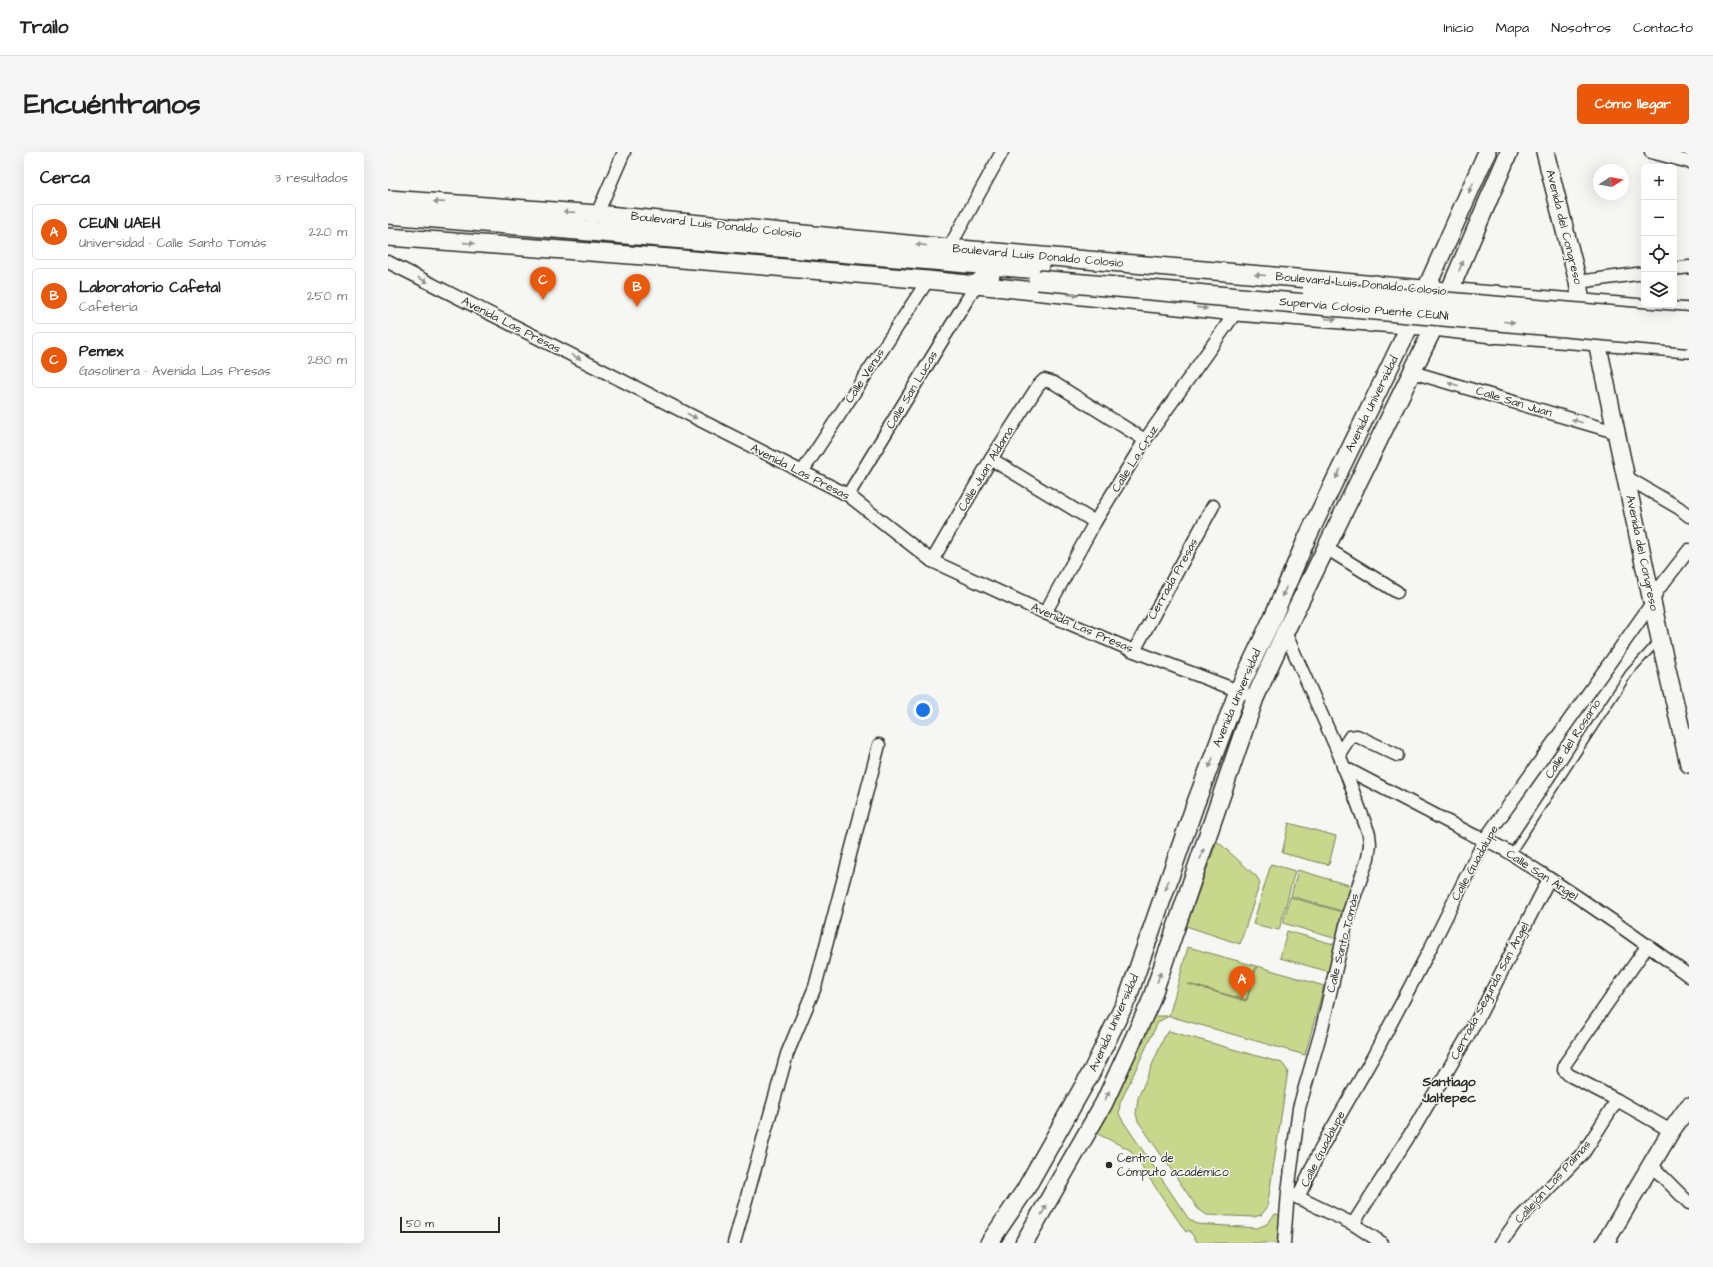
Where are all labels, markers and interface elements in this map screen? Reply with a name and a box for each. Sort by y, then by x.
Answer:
text: Trailo [20,14,69,41]
text: Inicio [1443,18,1474,38]
text: Mapa [1496,18,1529,38]
text: Nosotros [1551,18,1611,38]
text: Contacto [1633,18,1693,38]
button: Cómo llegar [1577,84,1689,124]
text: Encuéntranos [24,85,200,124]
north arrow [1593,164,1629,200]
map controls [1641,164,1677,308]
button: + [1641,164,1677,200]
text: Cerca [40,166,90,190]
street label: Avenida del Congreso [1541,168,1587,287]
text: 3 resultados [274,169,348,187]
one-way arrow [1468,182,1474,194]
one-way arrow [433,199,445,206]
button: − [1641,200,1677,236]
one-way arrow [562,208,575,215]
street label: Boulevard Luis Donaldo Colosio [630,208,802,242]
text: CEUNI UAEH [79,213,161,234]
text: A [50,223,58,241]
text: 220 m [309,223,347,241]
text: Universidad · Calle Santo Tomás [79,234,266,252]
button: locate [1641,236,1677,272]
one-way arrow [463,240,475,247]
street label: Boulevard Luis Donaldo Colosio [952,240,1124,272]
one-way arrow [915,242,927,249]
one-way arrow [1458,261,1464,272]
pin: C [530,267,556,300]
street label: Boulevard Luis Donaldo Colosio [1275,268,1447,300]
one-way arrow [1254,271,1266,278]
button: layers [1641,272,1677,308]
pin: B [624,274,650,307]
one-way arrow [417,276,429,283]
text: Laboratorio Cafetal [79,277,221,298]
text: B [49,287,59,305]
text: 250 m [307,287,347,305]
one-way arrow [1066,292,1079,298]
street label: Avenida Las Presas [458,293,564,357]
street label: Supervía Colosio Puente CEUNI [1279,293,1450,325]
text: Cafetería [79,298,138,316]
one-way arrow [1196,305,1208,312]
one-way arrow [1325,316,1337,323]
one-way arrow [1503,318,1516,325]
text: Pemex [79,341,124,362]
street label: Calle Venus [841,345,889,407]
street label: Calle San Lucas [882,348,942,432]
text: C [49,351,59,369]
text: 280 m [308,351,347,369]
street label: Avenida Universidad [1341,353,1403,455]
one-way arrow [570,354,582,361]
text: Gasolinera · Avenida Las Presas [79,362,271,380]
one-way arrow [1447,381,1459,387]
street label: Calle San Juan [1474,382,1554,422]
one-way arrow [686,413,698,420]
one-way arrow [1571,418,1583,424]
street label: Calle La Cruz [1108,422,1162,496]
street label: Calle Juan Aldama [954,423,1018,515]
street label: Avenida Las Presas [747,440,853,504]
one-way arrow [1335,468,1341,480]
street label: Avenida del Congreso [1620,494,1663,613]
street label: Cerrada Presas [1144,535,1202,623]
one-way arrow [1281,586,1287,597]
street label: Avenida Las Presas [1028,599,1136,657]
street label: Avenida Universidad [1209,646,1265,750]
street label: Calle del Rosario [1541,696,1605,782]
your location [913,700,933,720]
one-way arrow [1207,757,1213,769]
street label: Calle Guadalupe [1447,822,1503,904]
street label: Calle San Ángel [1502,845,1581,906]
one-way arrow [1199,848,1205,860]
one-way arrow [1164,880,1170,892]
street label: Calle Santo Tomás [1322,892,1364,994]
street label: Cerrada Segunda San Ángel [1446,919,1535,1063]
pin: A [1229,966,1255,999]
street label: Avenida Universidad [1085,971,1143,1075]
one-way arrow [1157,971,1163,983]
district label: Santiago Jaltepec [1421,1072,1476,1108]
one-way arrow [1104,1091,1110,1102]
street label: Calle Guadalupe [1296,1107,1350,1190]
street label: Callejón Las Palmas [1511,1137,1595,1227]
place label: Centro de Cómputo académico [1117,1150,1229,1181]
marker: Centro de Cómputo académico [1104,1160,1114,1170]
one-way arrow [1040,1204,1047,1216]
scale bar [400,1215,500,1234]
text: 50 m [406,1216,434,1231]

